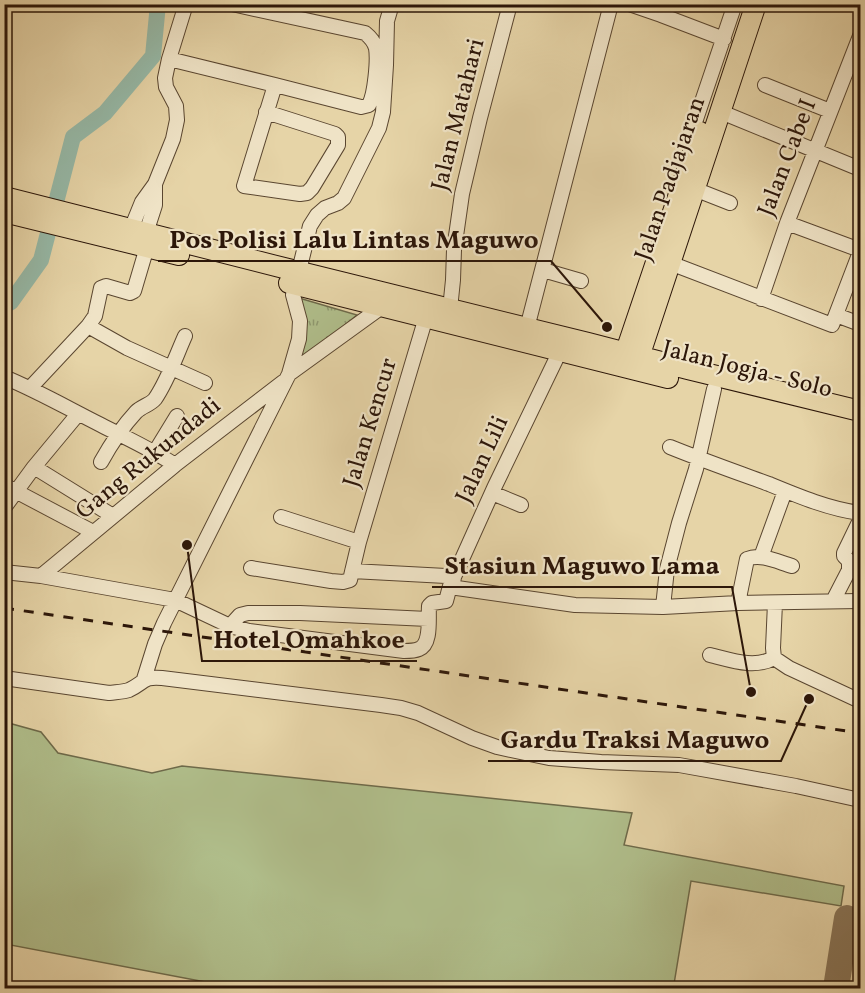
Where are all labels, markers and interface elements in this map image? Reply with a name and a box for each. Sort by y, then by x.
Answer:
street label: Jalan Matahari [424,35,494,195]
street label: Jalan Padjajaran [627,92,715,266]
street label: Jalan Cabe I [750,94,826,222]
callout: Pos Polisi Lalu Lintas Maguwo [158,217,551,261]
text: Pos Polisi Lalu Lintas Maguwo [169,223,539,259]
street label: Jalan Jogja - Solo [658,332,836,408]
street label: Jalan Kencur [335,354,407,492]
street label: Gang Rukundadi [69,390,229,528]
street label: Jalan Lili [448,411,518,509]
callout: Stasiun Maguwo Lama [432,543,732,587]
text: Stasiun Maguwo Lama [444,549,720,585]
callout: Hotel Omahkoe [202,617,417,661]
text: Hotel Omahkoe [213,623,405,659]
callout: Gardu Traksi Maguwo [488,717,781,761]
text: Gardu Traksi Maguwo [501,723,769,759]

